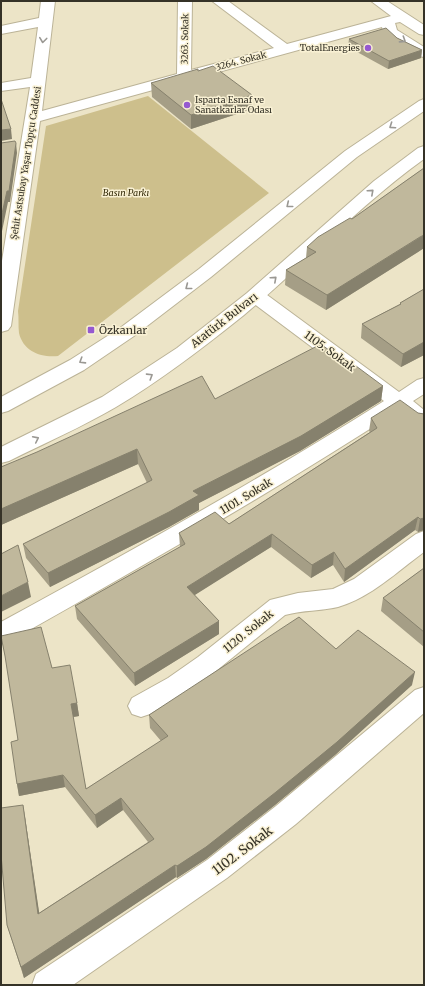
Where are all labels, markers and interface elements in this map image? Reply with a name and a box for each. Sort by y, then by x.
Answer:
street label: 3263. Sokak [179,13,190,65]
one-way arrow [398,35,405,42]
one-way arrow [39,37,48,43]
place label: TotalEnergies [300,42,361,53]
marker: TotalEnergies [363,43,373,53]
street label: 3264. Sokak [214,48,268,73]
street label: Şehit Astsubay Yaşar Topçu Caddesi [8,85,43,240]
place label: Isparta Esnaf ve Sanatkarlar Odası [195,94,272,115]
marker: Isparta Esnaf ve Sanatkarlar Odası [182,100,192,110]
one-way arrow [389,121,396,128]
park label: Basın Parkı [103,187,150,198]
one-way arrow [366,189,374,197]
one-way arrow [286,200,293,207]
one-way arrow [269,276,277,284]
one-way arrow [185,282,192,289]
street label: Atatürk Bulvarı [187,289,261,351]
place label: Özkanlar [99,323,147,337]
marker: Özkanlar [86,325,96,335]
street label: 1105. Sokak [302,328,358,374]
one-way arrow [79,357,86,364]
one-way arrow [146,374,153,381]
one-way arrow [32,436,39,444]
street label: 1101. Sokak [217,475,275,517]
street label: 1120. Sokak [220,606,276,655]
street label: 1102. Sokak [209,822,277,879]

